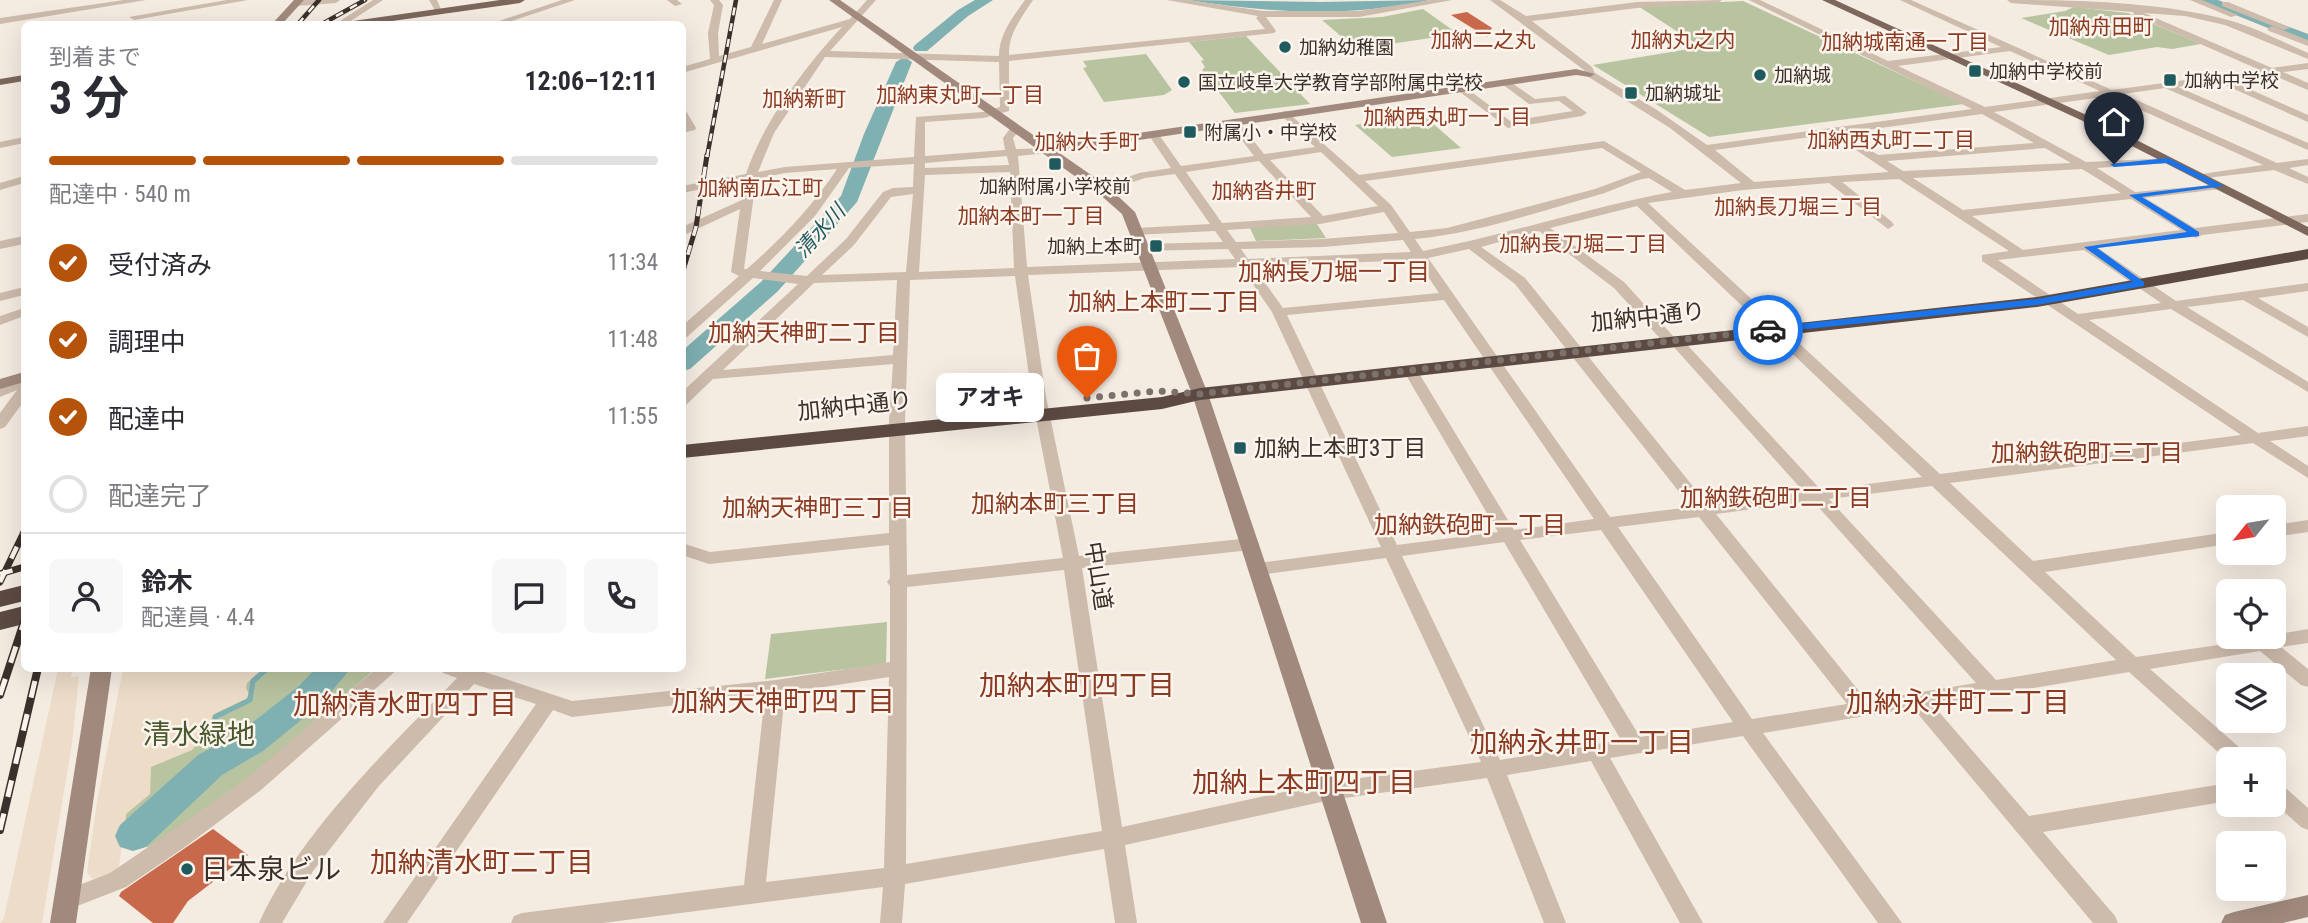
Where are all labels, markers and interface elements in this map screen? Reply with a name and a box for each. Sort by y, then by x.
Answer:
district label: 加納舟田町 [2049,15,2154,39]
district label: 加納二之丸 [1431,28,1536,52]
district label: 加納丸之内 [1631,28,1736,52]
district label: 加納城南通一丁目 [1821,30,1989,54]
place label: 加納幼稚園 [1299,36,1394,59]
marker: 加納幼稚園 [1277,39,1293,55]
text: 到着まで [49,44,141,71]
place label: 加納中学校前 [1989,60,2103,83]
marker: 加納中学校前 [1967,63,1983,79]
place label: 加納城 [1774,64,1831,87]
text: 12:06–12:11 [524,66,658,96]
marker: 加納城 [1752,67,1768,83]
place label: 加納中学校 [2184,69,2279,92]
text: 3 分 [49,71,129,125]
place label: 国立岐阜大学教育学部附属中学校 [1198,71,1483,94]
marker: 加納中学校 [2162,72,2178,88]
marker: 国立岐阜大学教育学部附属中学校 [1176,74,1192,90]
place label: 加納城址 [1645,82,1721,105]
district label: 加納東丸町一丁目 [876,83,1044,107]
marker: 加納城址 [1623,85,1639,101]
district label: 加納新町 [762,87,846,111]
pin [2084,92,2144,164]
icon: home [2095,103,2133,141]
district label: 加納西丸町一丁目 [1363,105,1531,129]
place label: 附属小・中学校 [1204,121,1337,144]
marker: 附属小・中学校 [1182,124,1198,140]
district label: 加納西丸町二丁目 [1807,128,1975,152]
district label: 加納大手町 [1035,130,1140,154]
marker: 加納附属小学校前 [1047,156,1063,172]
place label: 加納附属小学校前 [979,175,1131,198]
district label: 加納南広江町 [697,176,823,200]
district label: 加納沓井町 [1212,179,1317,203]
text: 配達中 · 540 m [49,181,191,208]
district label: 加納長刀堀三丁目 [1714,195,1882,219]
water label: 清水川 [790,198,851,262]
district label: 加納本町一丁目 [958,204,1105,228]
district label: 加納長刀堀二丁目 [1499,232,1667,256]
place label: 加納上本町 [1047,235,1142,258]
marker: 加納上本町 [1148,238,1164,254]
icon: check [49,244,87,282]
text: 11:34 [607,249,658,276]
text: 受付済み [108,250,212,280]
district label: 加納長刀堀一丁目 [1238,258,1430,286]
district label: 加納上本町二丁目 [1068,288,1260,316]
courier [1733,295,1803,365]
street label: 加納中通り [1589,298,1707,336]
icon: car [1749,311,1787,349]
district label: 加納天神町二丁目 [708,319,900,347]
icon: check [49,321,87,359]
text: 11:48 [607,326,658,353]
pin [1057,326,1117,398]
text: 調理中 [108,327,186,357]
icon: bag [1068,337,1106,375]
callout: アオキ [936,374,1045,422]
text: アオキ [956,384,1025,411]
street label: 加納中通り [796,387,914,425]
icon: check [49,398,87,436]
text: 11:55 [607,403,658,430]
text: 配達中 [108,404,186,434]
place label: 加納上本町3丁目 [1254,435,1426,462]
district label: 加納鉄砲町三丁目 [1991,439,2183,467]
marker: 加納上本町3丁目 [1232,440,1248,456]
text: 配達完了 [108,481,212,511]
district label: 加納鉄砲町二丁目 [1680,484,1872,512]
district label: 加納本町三丁目 [971,490,1139,518]
district label: 加納天神町三丁目 [722,494,914,522]
north arrow [2216,495,2286,565]
map controls [2216,495,2286,901]
district label: 加納鉄砲町一丁目 [1374,511,1566,539]
street label: 中山道 [1079,540,1117,612]
button: person [49,559,123,633]
button: chat [492,559,566,633]
button: phone [584,559,658,633]
text: 鈴木 [141,567,193,597]
button: locate [2216,579,2286,649]
text: 配達員 · 4.4 [141,604,255,631]
button: layers [2216,663,2286,733]
district label: 加納本町四丁目 [979,669,1175,702]
district label: 加納天神町四丁目 [671,685,895,718]
district label: 加納永井町二丁目 [1846,686,2070,719]
district label: 加納清水町四丁目 [293,688,517,721]
park label: 清水緑地 [143,718,255,751]
district label: 加納永井町一丁目 [1470,726,1694,759]
button: + [2216,747,2286,817]
district label: 加納上本町四丁目 [1192,766,1416,799]
button: − [2216,831,2286,901]
district label: 加納清水町二丁目 [370,846,594,879]
place label: 日本泉ビル [201,853,341,886]
marker: 日本泉ビル [179,861,195,877]

